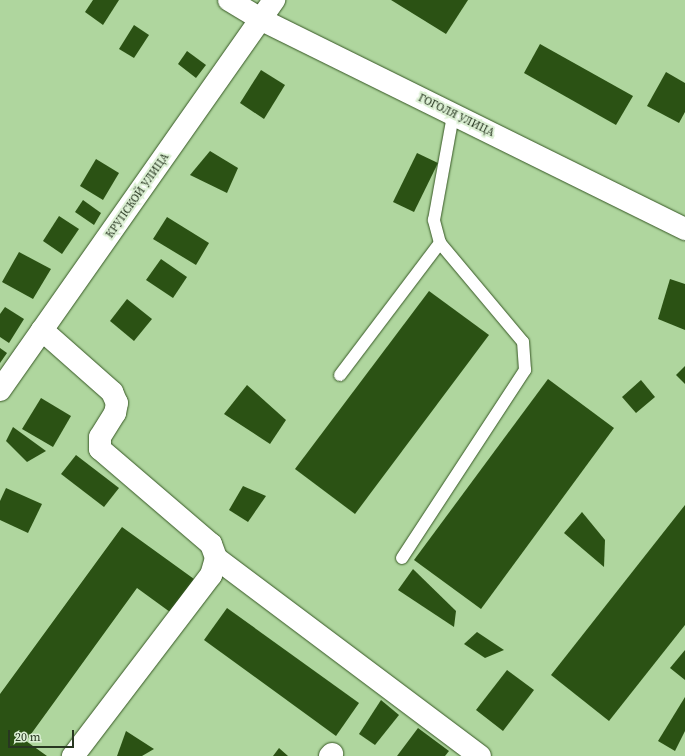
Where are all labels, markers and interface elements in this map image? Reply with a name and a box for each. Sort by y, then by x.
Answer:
street label: ГОГОЛЯ УЛИЦА [416,92,496,140]
street label: КРУПСКОЙ УЛИЦА [104,151,172,241]
scale bar [10,722,76,748]
text: 20 m [15,729,41,745]

